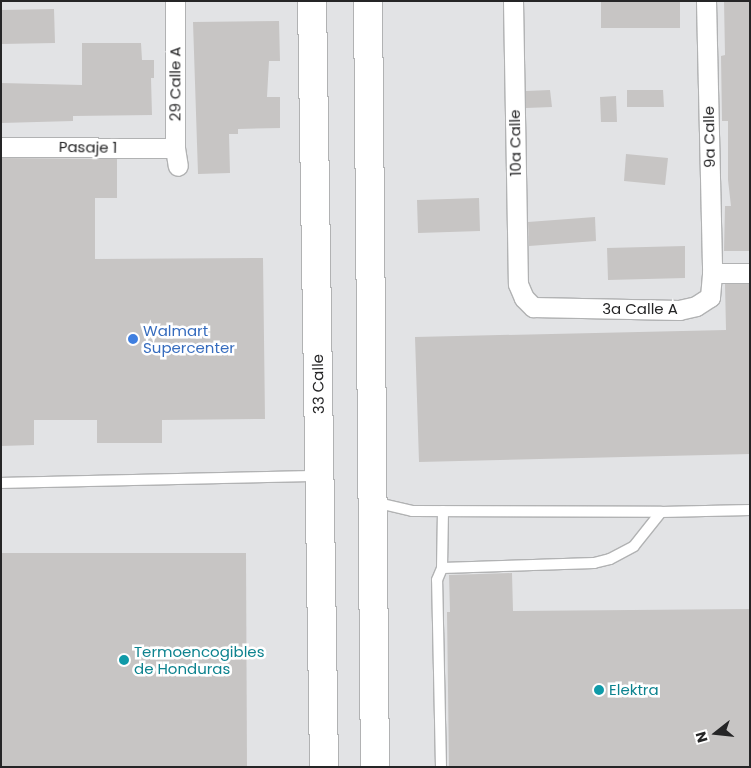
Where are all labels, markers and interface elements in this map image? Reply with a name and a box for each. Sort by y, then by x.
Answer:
street label: 29 Calle A [166,47,184,121]
street label: 9a Calle [699,106,719,168]
street label: 10a Calle [505,109,525,177]
street label: Pasaje 1 [59,137,117,157]
street label: 3a Calle A [602,300,678,318]
place label: Walmart Supercenter [143,321,235,356]
marker: Walmart Supercenter [127,333,139,345]
street label: 33 Calle [308,354,328,414]
place label: Termoencogibles de Honduras [134,642,264,677]
marker: Termoencogibles de Honduras [118,654,130,666]
place label: Elektra [609,681,659,699]
marker: Elektra [593,684,605,696]
north arrow [691,708,741,758]
text: N [691,729,713,745]

